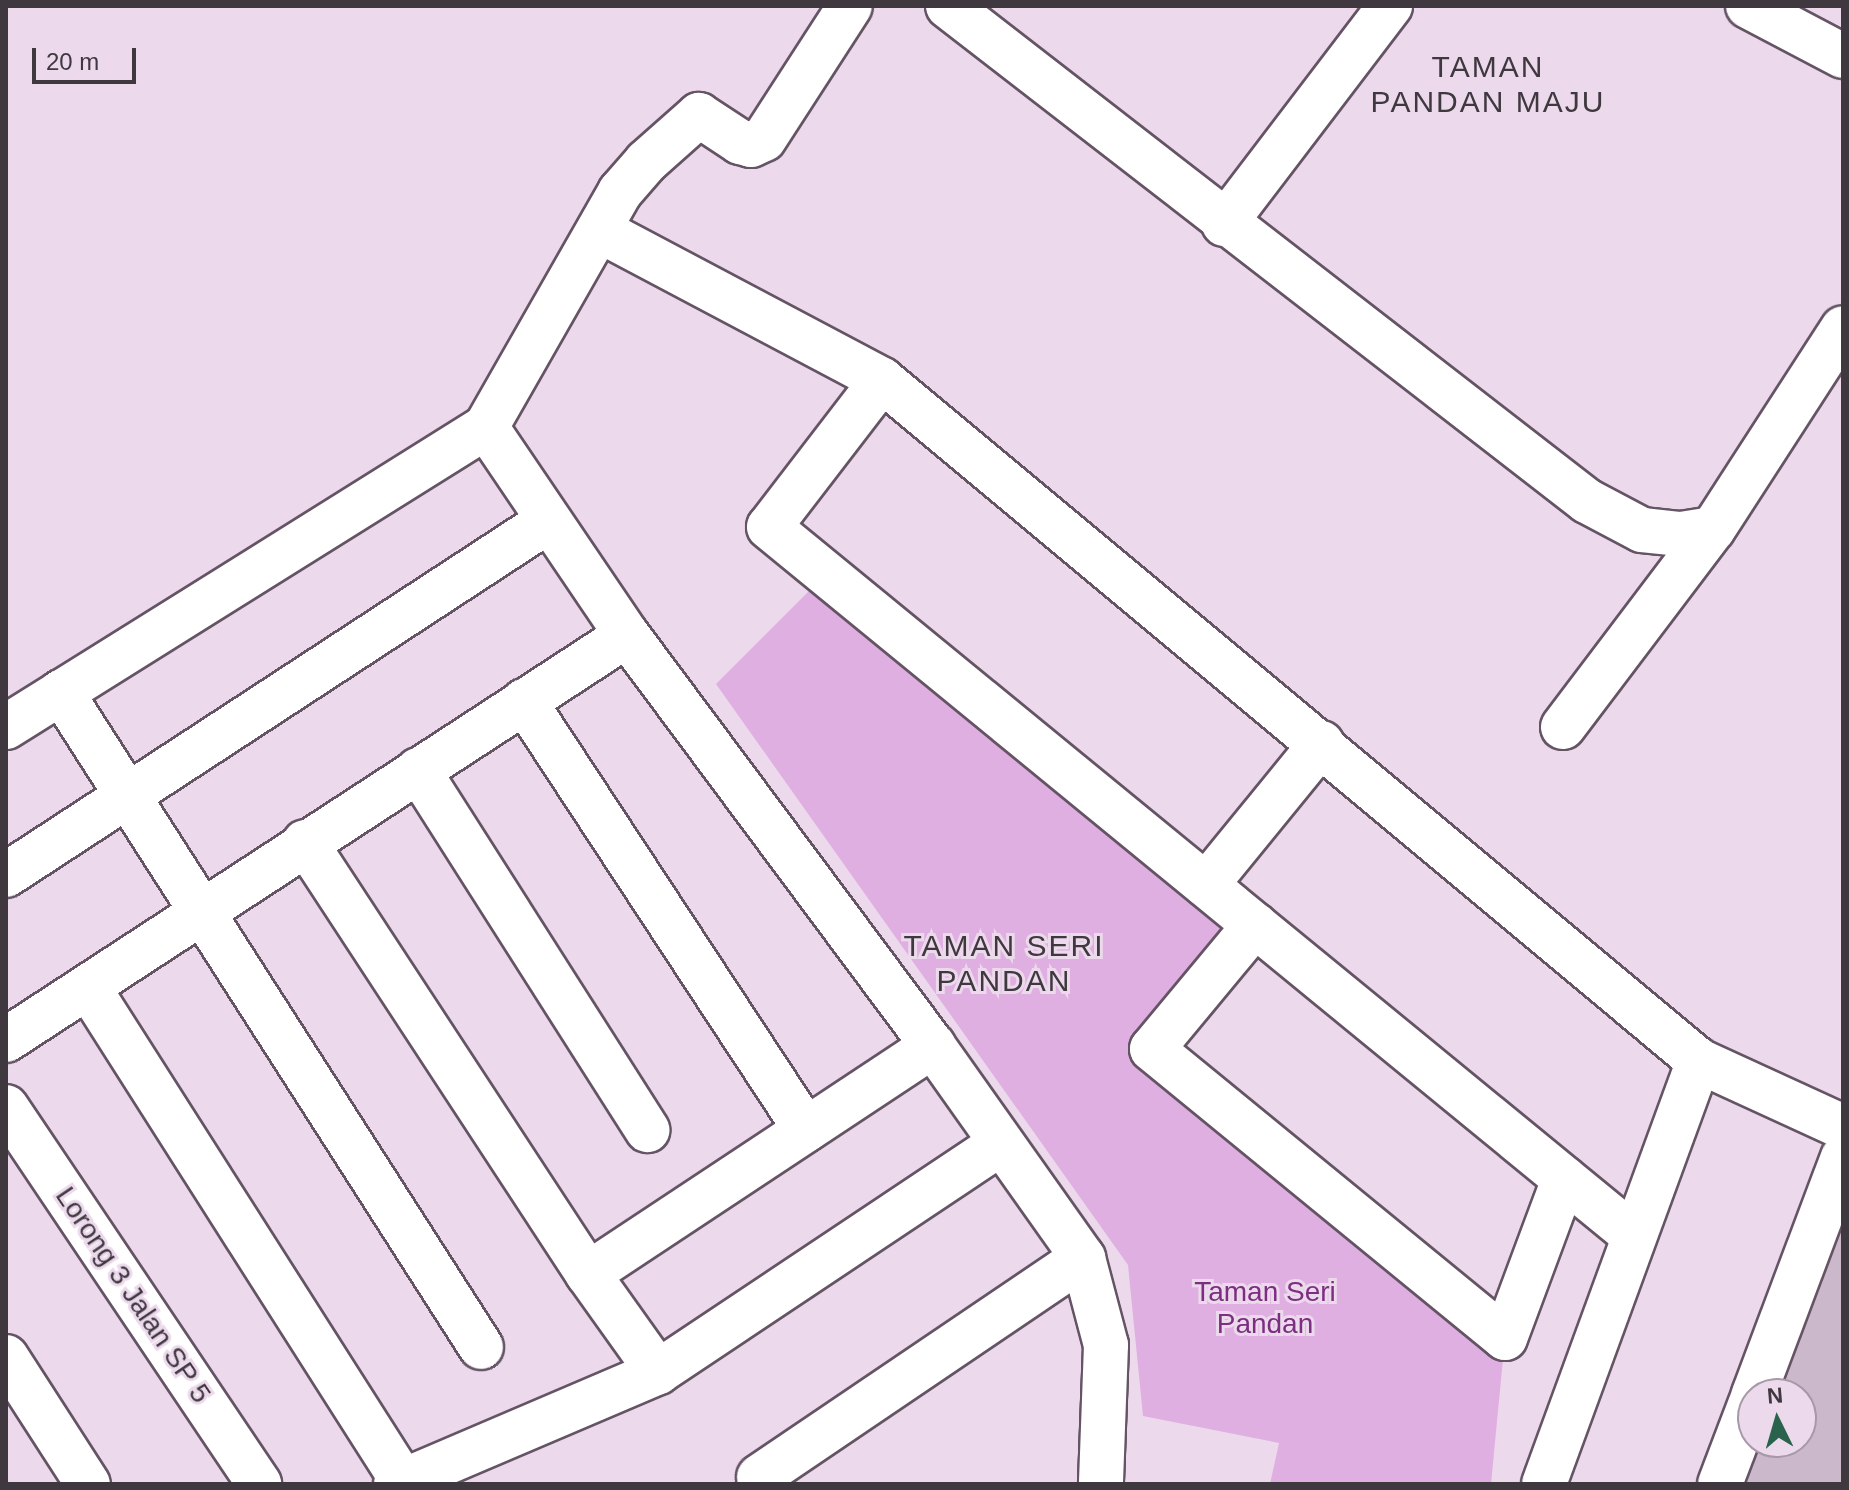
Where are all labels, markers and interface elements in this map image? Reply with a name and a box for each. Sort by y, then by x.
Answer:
scale bar [36,32,140,82]
text: 20 m [46,48,99,75]
district label: TAMAN PANDAN MAJU [1371,49,1605,120]
district label: TAMAN SERI PANDAN [903,928,1105,998]
street label: Lorong 3 Jalan SP 5 [48,1180,218,1410]
park label: Taman Seri Pandan [1194,1275,1336,1341]
north arrow [1737,1378,1817,1458]
text: N [1766,1382,1784,1409]

